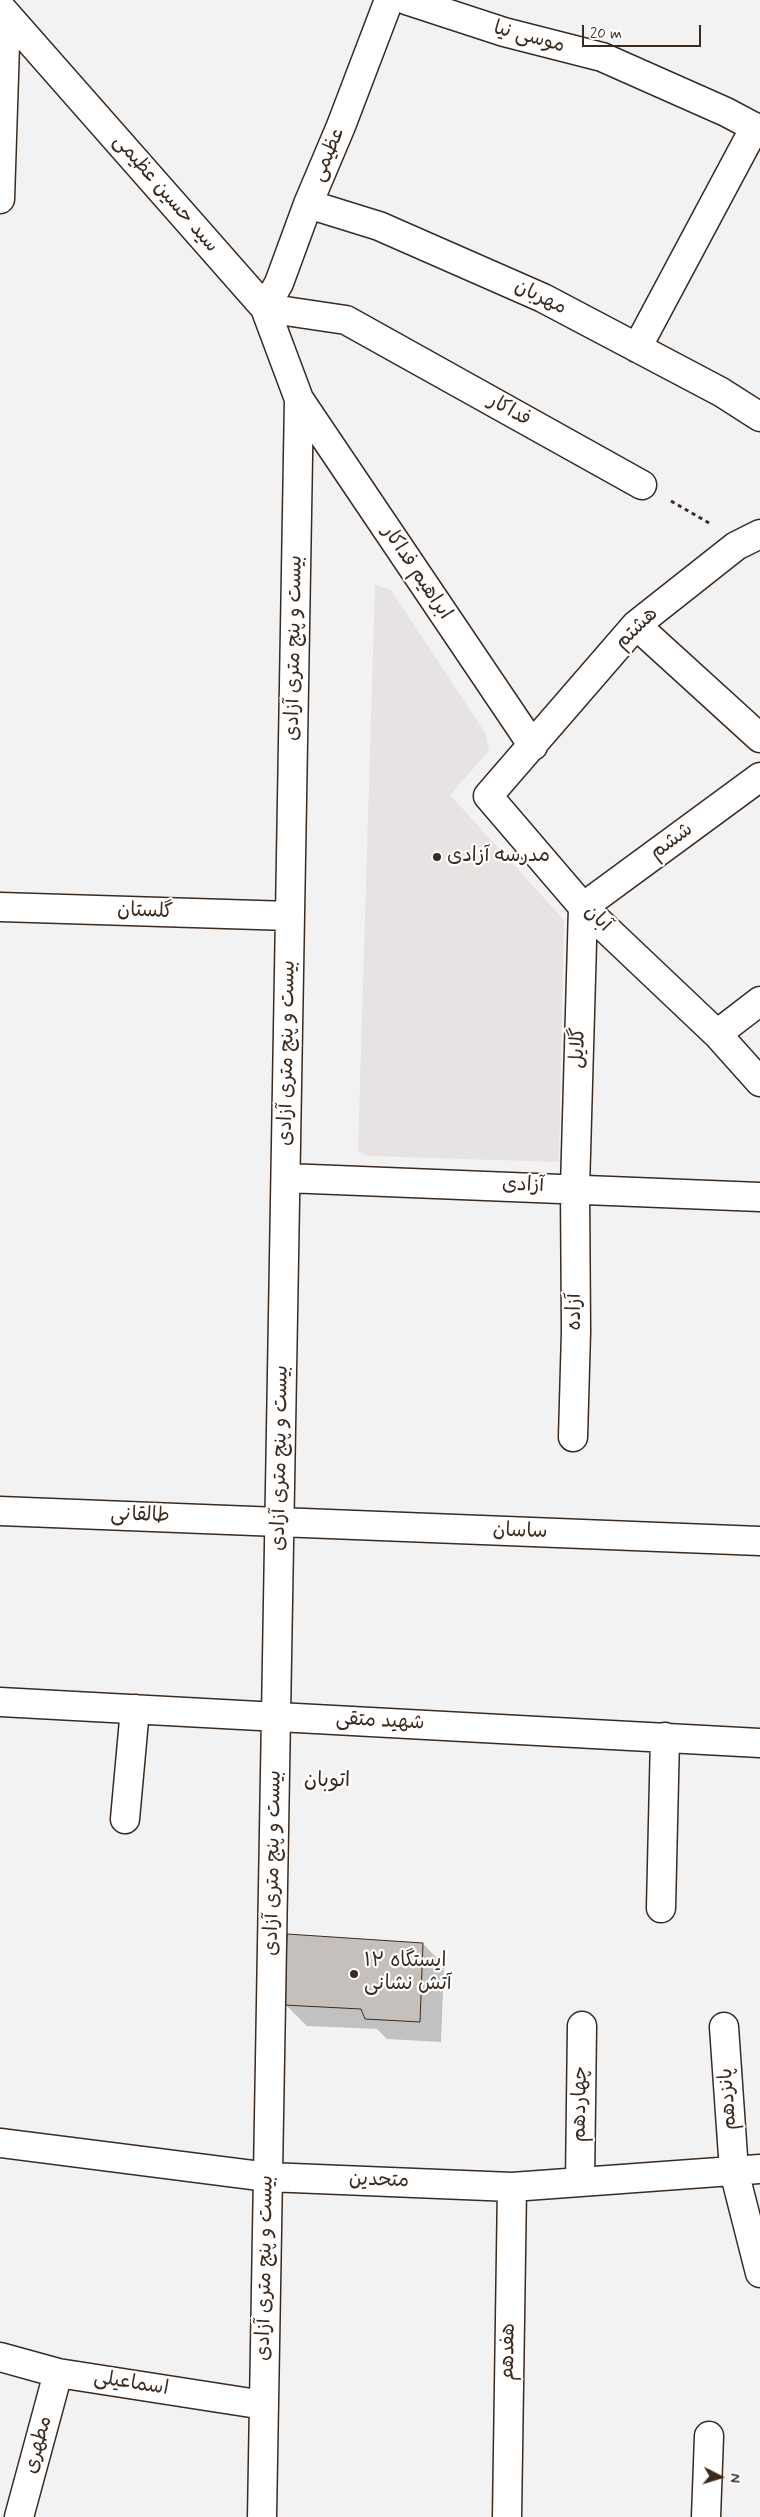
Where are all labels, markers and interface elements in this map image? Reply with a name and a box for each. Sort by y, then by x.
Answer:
scale bar [585,15,704,47]
street label: موسی نیا [491,17,567,59]
text: 20 m [590,24,622,44]
street label: عظیمی [307,124,351,186]
street label: سید حسین عظیمی [107,130,223,258]
street label: مهربان [510,275,570,321]
street label: فداکار [484,390,534,432]
street label: ابراهیم فداکار [376,521,456,625]
street label: بیست و پنج متری آزادی [281,555,309,741]
street label: هشتم [610,603,664,655]
street label: ششم [646,818,698,866]
place label: مدرسه آزادی [447,845,550,869]
marker: مدرسه آزادی [431,851,443,863]
street label: گلستان [117,899,173,925]
street label: آبان [578,900,616,938]
street label: بیست و پنج متری آزادی [274,960,302,1146]
street label: گلایل [566,1027,592,1069]
street label: آزادی [501,1173,545,1199]
street label: آزاده [564,1293,588,1331]
street label: بیست و پنج متری آزادی [267,1365,295,1551]
street label: طالقانی [110,1503,170,1529]
street label: ساسان [492,1519,548,1545]
street label: شهید متقی [335,1708,425,1736]
district label: اتوبان [304,1769,350,1795]
street label: بیست و پنج متری آزادی [260,1770,288,1956]
place label: ایستگاه ۱۲ آتش نشانی [364,1950,452,1997]
marker: ایستگاه ۱۲ آتش نشانی [348,1968,360,1980]
street label: چهاردهم [568,2066,594,2142]
street label: پانزدهم [715,2067,743,2131]
street label: متحدین [349,2168,409,2194]
street label: بیست و پنج متری آزادی [252,2175,280,2361]
street label: هفدهم [496,2323,522,2381]
street label: اسماعیلی [92,2366,170,2402]
street label: مطهری [20,2414,58,2476]
north arrow [695,2452,745,2502]
text: N [726,2473,744,2484]

